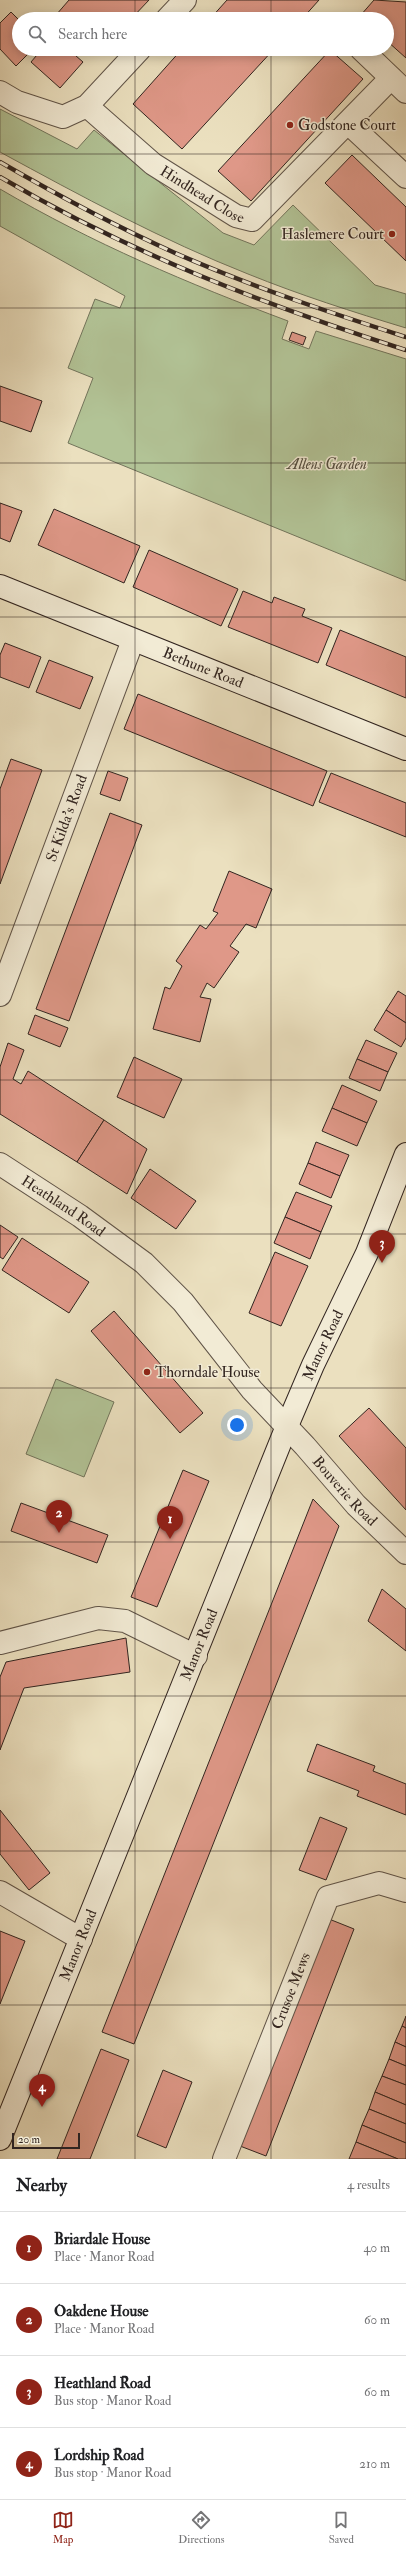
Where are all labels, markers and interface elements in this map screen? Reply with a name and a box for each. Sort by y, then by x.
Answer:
search box [12,12,394,56]
icon: search [26,23,48,45]
text: Search here [58,25,127,44]
place label: Godstone Court [298,116,396,135]
marker: Godstone Court [285,120,295,130]
street label: Hindhead Close [157,161,246,227]
place label: Haslemere Court [281,225,384,244]
marker: Haslemere Court [387,229,397,239]
park label: Allens Garden [285,455,367,474]
street label: Bethune Road [160,643,247,692]
street label: St Kilda's Road [41,771,91,864]
street label: Heathland Road [18,1171,110,1241]
pin: 3 [369,1230,395,1263]
street label: Manor Road [298,1306,348,1383]
place label: Thorndale House [155,1363,260,1382]
marker: Thorndale House [142,1367,152,1377]
your location [227,1415,247,1435]
street label: Bouverie Road [308,1452,382,1530]
pin: 2 [46,1500,72,1533]
pin: 1 [157,1506,183,1539]
street label: Manor Road [176,1605,222,1683]
street label: Manor Road [55,1906,101,1984]
street label: Crusoe Mews [267,1950,315,2032]
pin: 4 [29,2074,55,2107]
scale bar [12,2131,80,2150]
text: 20 m [18,2133,40,2146]
text: Nearby [16,2175,67,2196]
text: 4 results [347,2177,390,2193]
text: Briardale House [54,2230,150,2249]
text: 1 [27,2240,31,2256]
text: 40 m [364,2240,390,2256]
text: Place · Manor Road [54,2249,155,2265]
text: Oakdene House [54,2302,149,2321]
text: 2 [26,2312,32,2328]
text: 60 m [364,2312,390,2328]
text: Place · Manor Road [54,2321,155,2337]
text: Heathland Road [54,2374,151,2393]
text: 3 [27,2384,32,2400]
text: 60 m [364,2384,390,2400]
text: Bus stop · Manor Road [54,2393,171,2409]
text: Lordship Road [54,2446,144,2465]
text: 4 [25,2456,33,2472]
text: 210 m [359,2456,390,2472]
text: Bus stop · Manor Road [54,2465,171,2481]
tab: Map [52,2509,74,2546]
tab: Directions [178,2509,225,2546]
tab: Saved [329,2509,354,2546]

